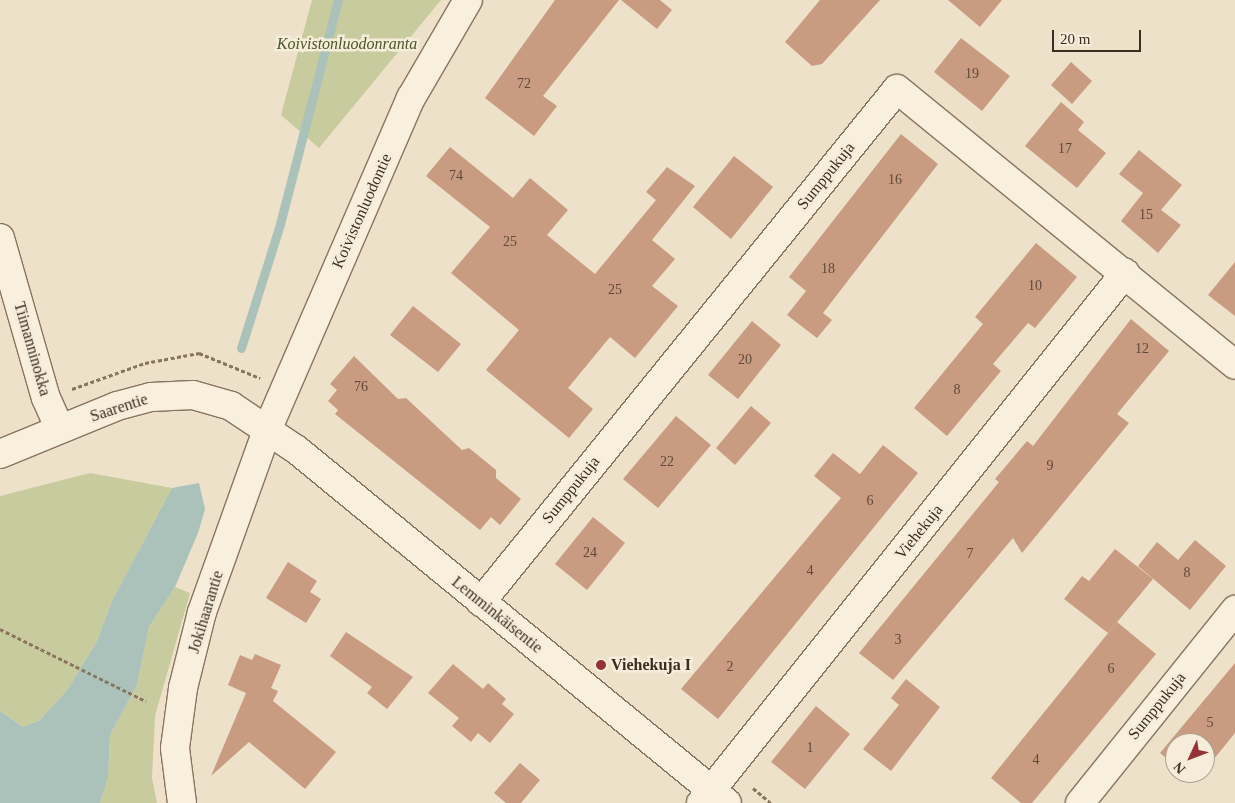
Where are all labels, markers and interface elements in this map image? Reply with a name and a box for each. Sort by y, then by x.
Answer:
scale bar [1055,20,1144,52]
text: 20 m [1060,31,1090,47]
park label: Koivistonluodonranta [277,34,417,54]
house number: 19 [965,66,979,82]
house number: 72 [517,76,531,92]
street label: Sumppukuja [793,139,859,213]
house number: 17 [1058,141,1072,157]
street label: Koivistonluodontie [328,151,396,271]
house number: 74 [449,168,463,184]
house number: 16 [888,172,902,188]
house number: 15 [1139,207,1153,223]
house number: 25 [503,234,517,250]
house number: 18 [821,261,835,277]
house number: 10 [1028,278,1042,294]
house number: 25 [608,282,622,298]
street label: Tiimanninokka [9,300,55,398]
house number: 12 [1135,341,1149,357]
house number: 20 [738,352,752,368]
house number: 76 [354,379,368,395]
house number: 8 [954,382,960,398]
street label: Saarentie [88,390,150,426]
street label: Sumppukuja [538,453,604,527]
house number: 22 [660,454,674,470]
house number: 9 [1046,458,1054,474]
house number: 6 [866,493,874,509]
street label: Viehekuja [891,501,947,563]
house number: 24 [583,545,597,561]
house number: 7 [966,546,974,562]
house number: 4 [806,563,814,579]
house number: 8 [1184,565,1190,581]
street label: Jokihaarantie [184,568,228,656]
street label: Lemminkäisentie [448,573,546,657]
house number: 3 [894,632,901,648]
place label: Viehekuja I [611,655,691,675]
marker: Viehekuja I [595,659,607,671]
house number: 2 [726,659,734,675]
house number: 6 [1108,661,1114,677]
street label: Sumppukuja [1124,669,1190,743]
house number: 5 [1206,715,1214,731]
north arrow [1165,733,1215,783]
house number: 1 [806,740,814,756]
house number: 4 [1032,752,1040,768]
text: N [1170,759,1188,777]

